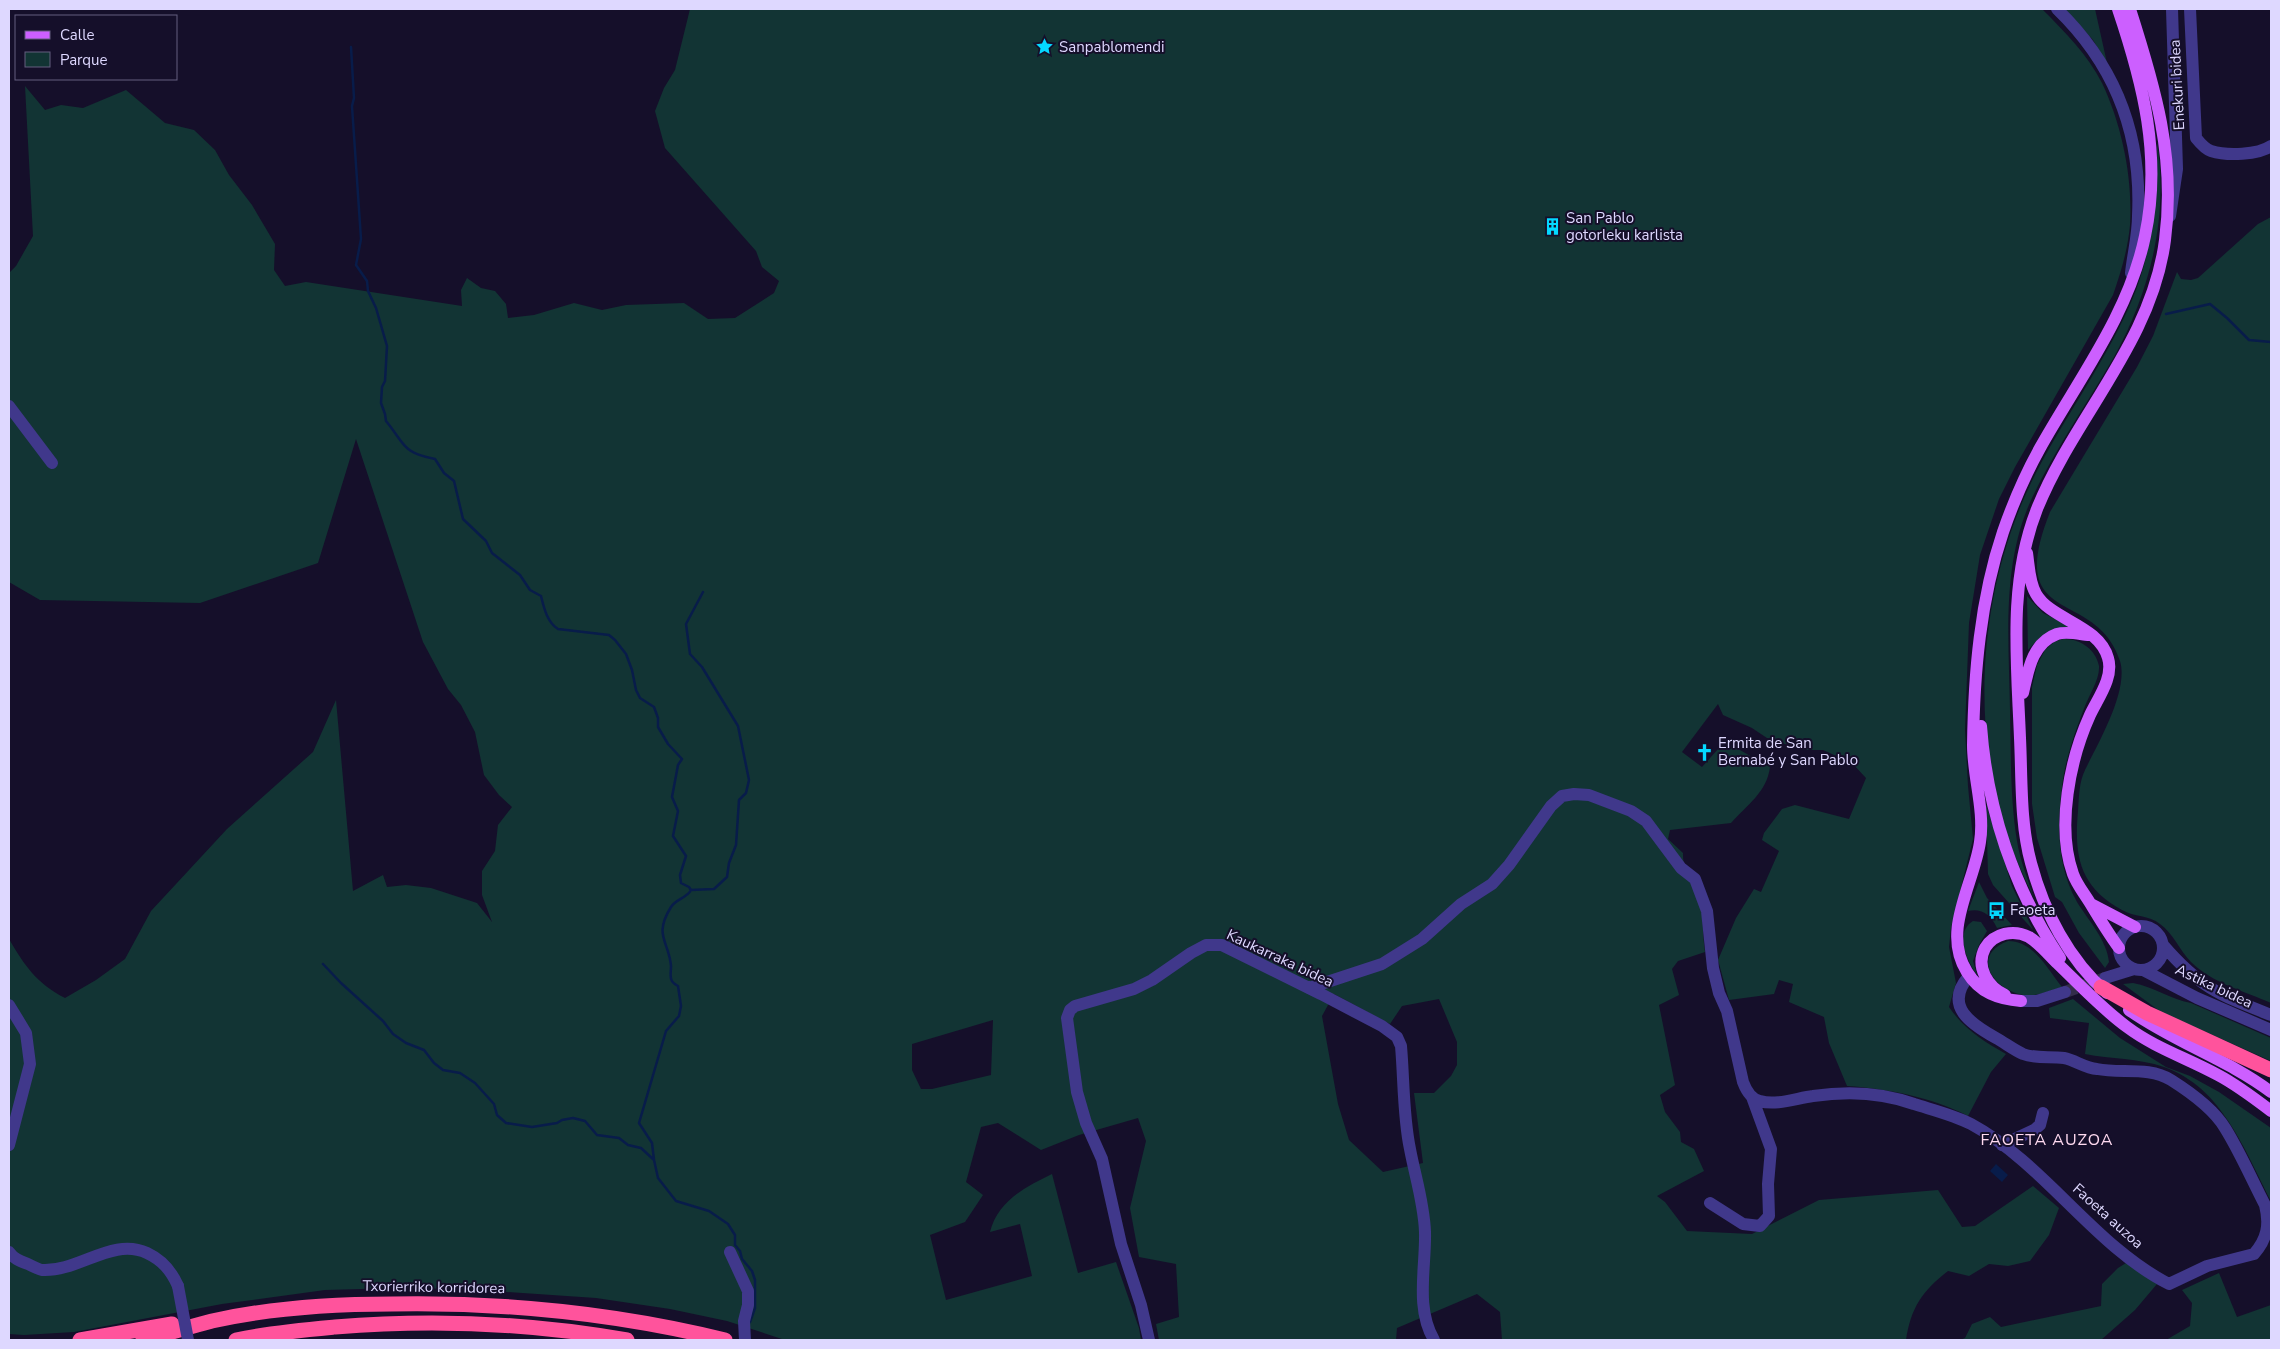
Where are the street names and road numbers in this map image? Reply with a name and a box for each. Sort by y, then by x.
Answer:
street label: Enekuri bidea [2165,39,2189,131]
street label: Kaukarraka bidea [1223,924,1337,992]
street label: Astika bidea [2172,959,2256,1013]
street label: Faoeta auzoa [2068,1179,2148,1253]
street label: Txorierriko korridorea [363,1276,505,1298]

